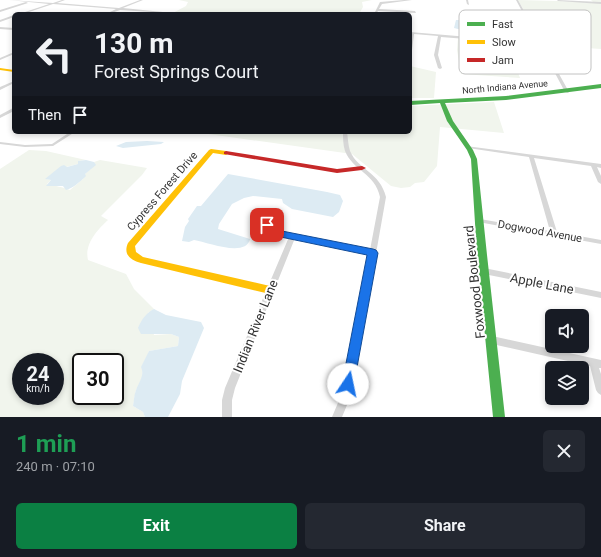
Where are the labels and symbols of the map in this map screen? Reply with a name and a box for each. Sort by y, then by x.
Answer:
legend [459,10,591,74]
text: Fast [492,18,514,31]
text: Slow [492,36,516,49]
text: Jam [492,54,514,67]
street label: North Indiana Avenue [462,78,549,96]
street label: Cypress Forest Drive [125,149,200,234]
pin [250,208,284,242]
street label: Dogwood Avenue [497,218,583,245]
street label: Foxwood Boulevard [461,225,488,339]
street label: Apple Lane [509,270,575,297]
street label: Indian River Lane [230,278,281,375]
speed limit sign: 30 [72,353,124,405]
position arrow [327,363,369,405]

